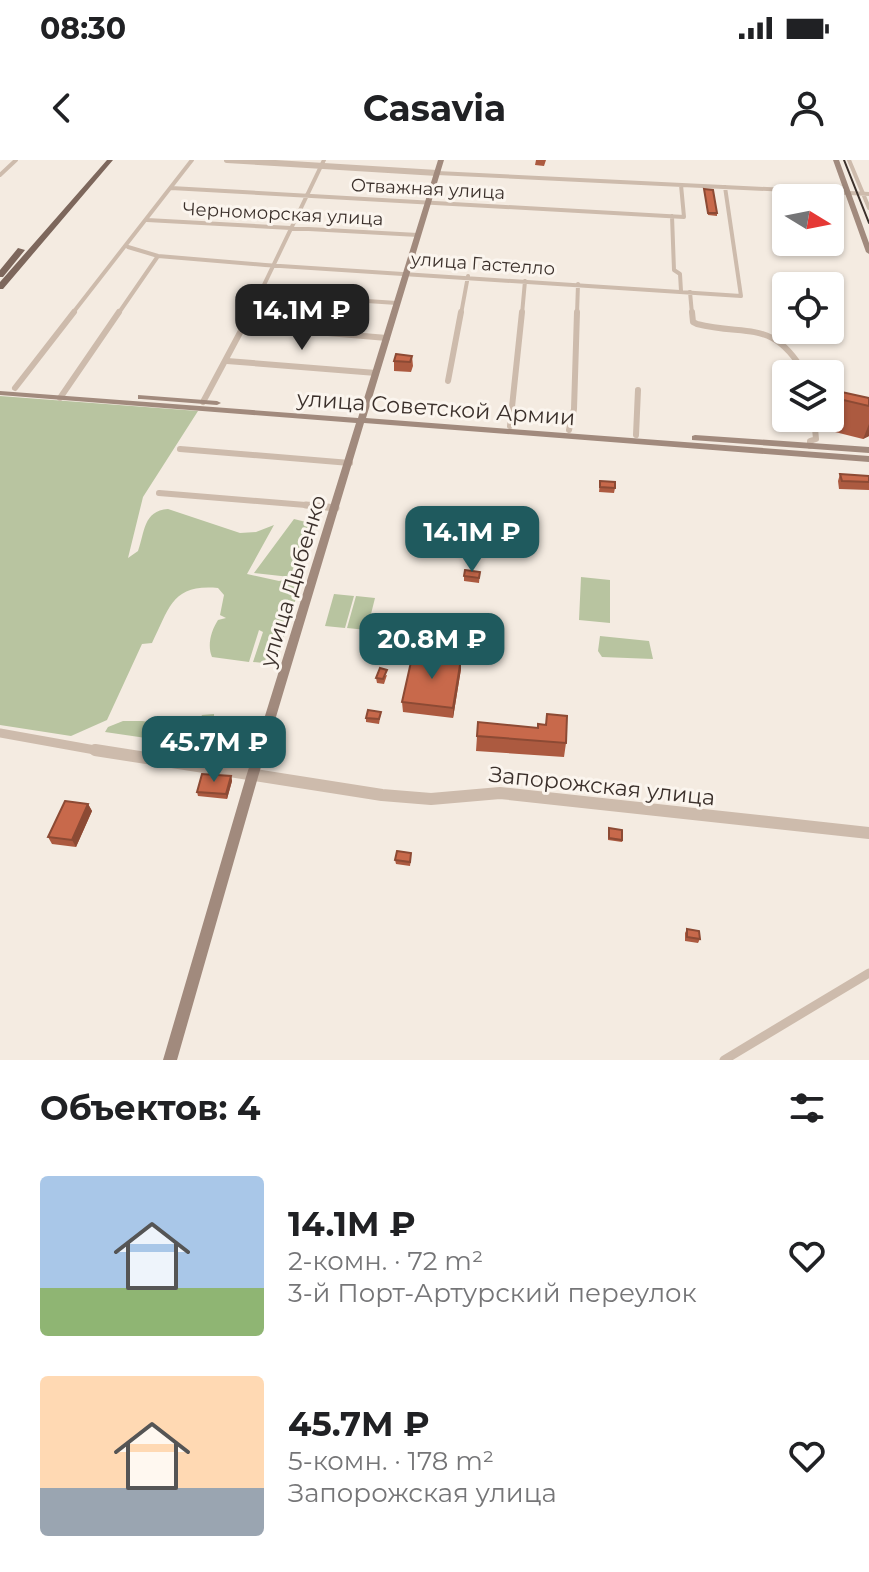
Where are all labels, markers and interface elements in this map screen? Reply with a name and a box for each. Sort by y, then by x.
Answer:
text: 08:30 [40,10,126,47]
icon: back [40,86,84,130]
text: Casavia [363,86,506,130]
icon: person [785,86,829,130]
street label: Отважная улица [350,174,506,204]
north arrow [772,184,844,256]
map controls [772,184,844,432]
street label: Черноморская улица [182,198,384,230]
street label: улица Гастелло [409,248,556,280]
button: locate [772,272,844,344]
pin: 14.1M ₽ [228,284,376,352]
text: 14.1M ₽ [253,294,351,326]
button: layers [772,360,844,432]
street label: улица Советской Армии [295,385,576,431]
street label: улица Дыбенко [254,492,332,671]
pin: 14.1M ₽ [398,506,546,574]
text: 14.1M ₽ [423,516,521,548]
pin: 20.8M ₽ [358,613,506,681]
text: 20.8M ₽ [377,623,487,655]
pin: 45.7M ₽ [140,716,288,784]
text: 45.7M ₽ [160,726,268,758]
street label: Запорожская улица [488,761,716,811]
icon: filters [785,1086,829,1130]
text: Объектов: 4 [40,1087,260,1129]
text: 14.1M ₽ [288,1203,416,1245]
icon: home [104,1208,200,1304]
icon: heart [785,1234,829,1278]
text: 2-комн. · 72 m² [288,1245,483,1277]
text: 3-й Порт-Артурский переулок [288,1277,697,1309]
text: 45.7M ₽ [288,1403,430,1445]
icon: home [104,1408,200,1504]
icon: heart [785,1434,829,1478]
text: 5-комн. · 178 m² [288,1445,494,1477]
text: Запорожская улица [288,1477,557,1509]

